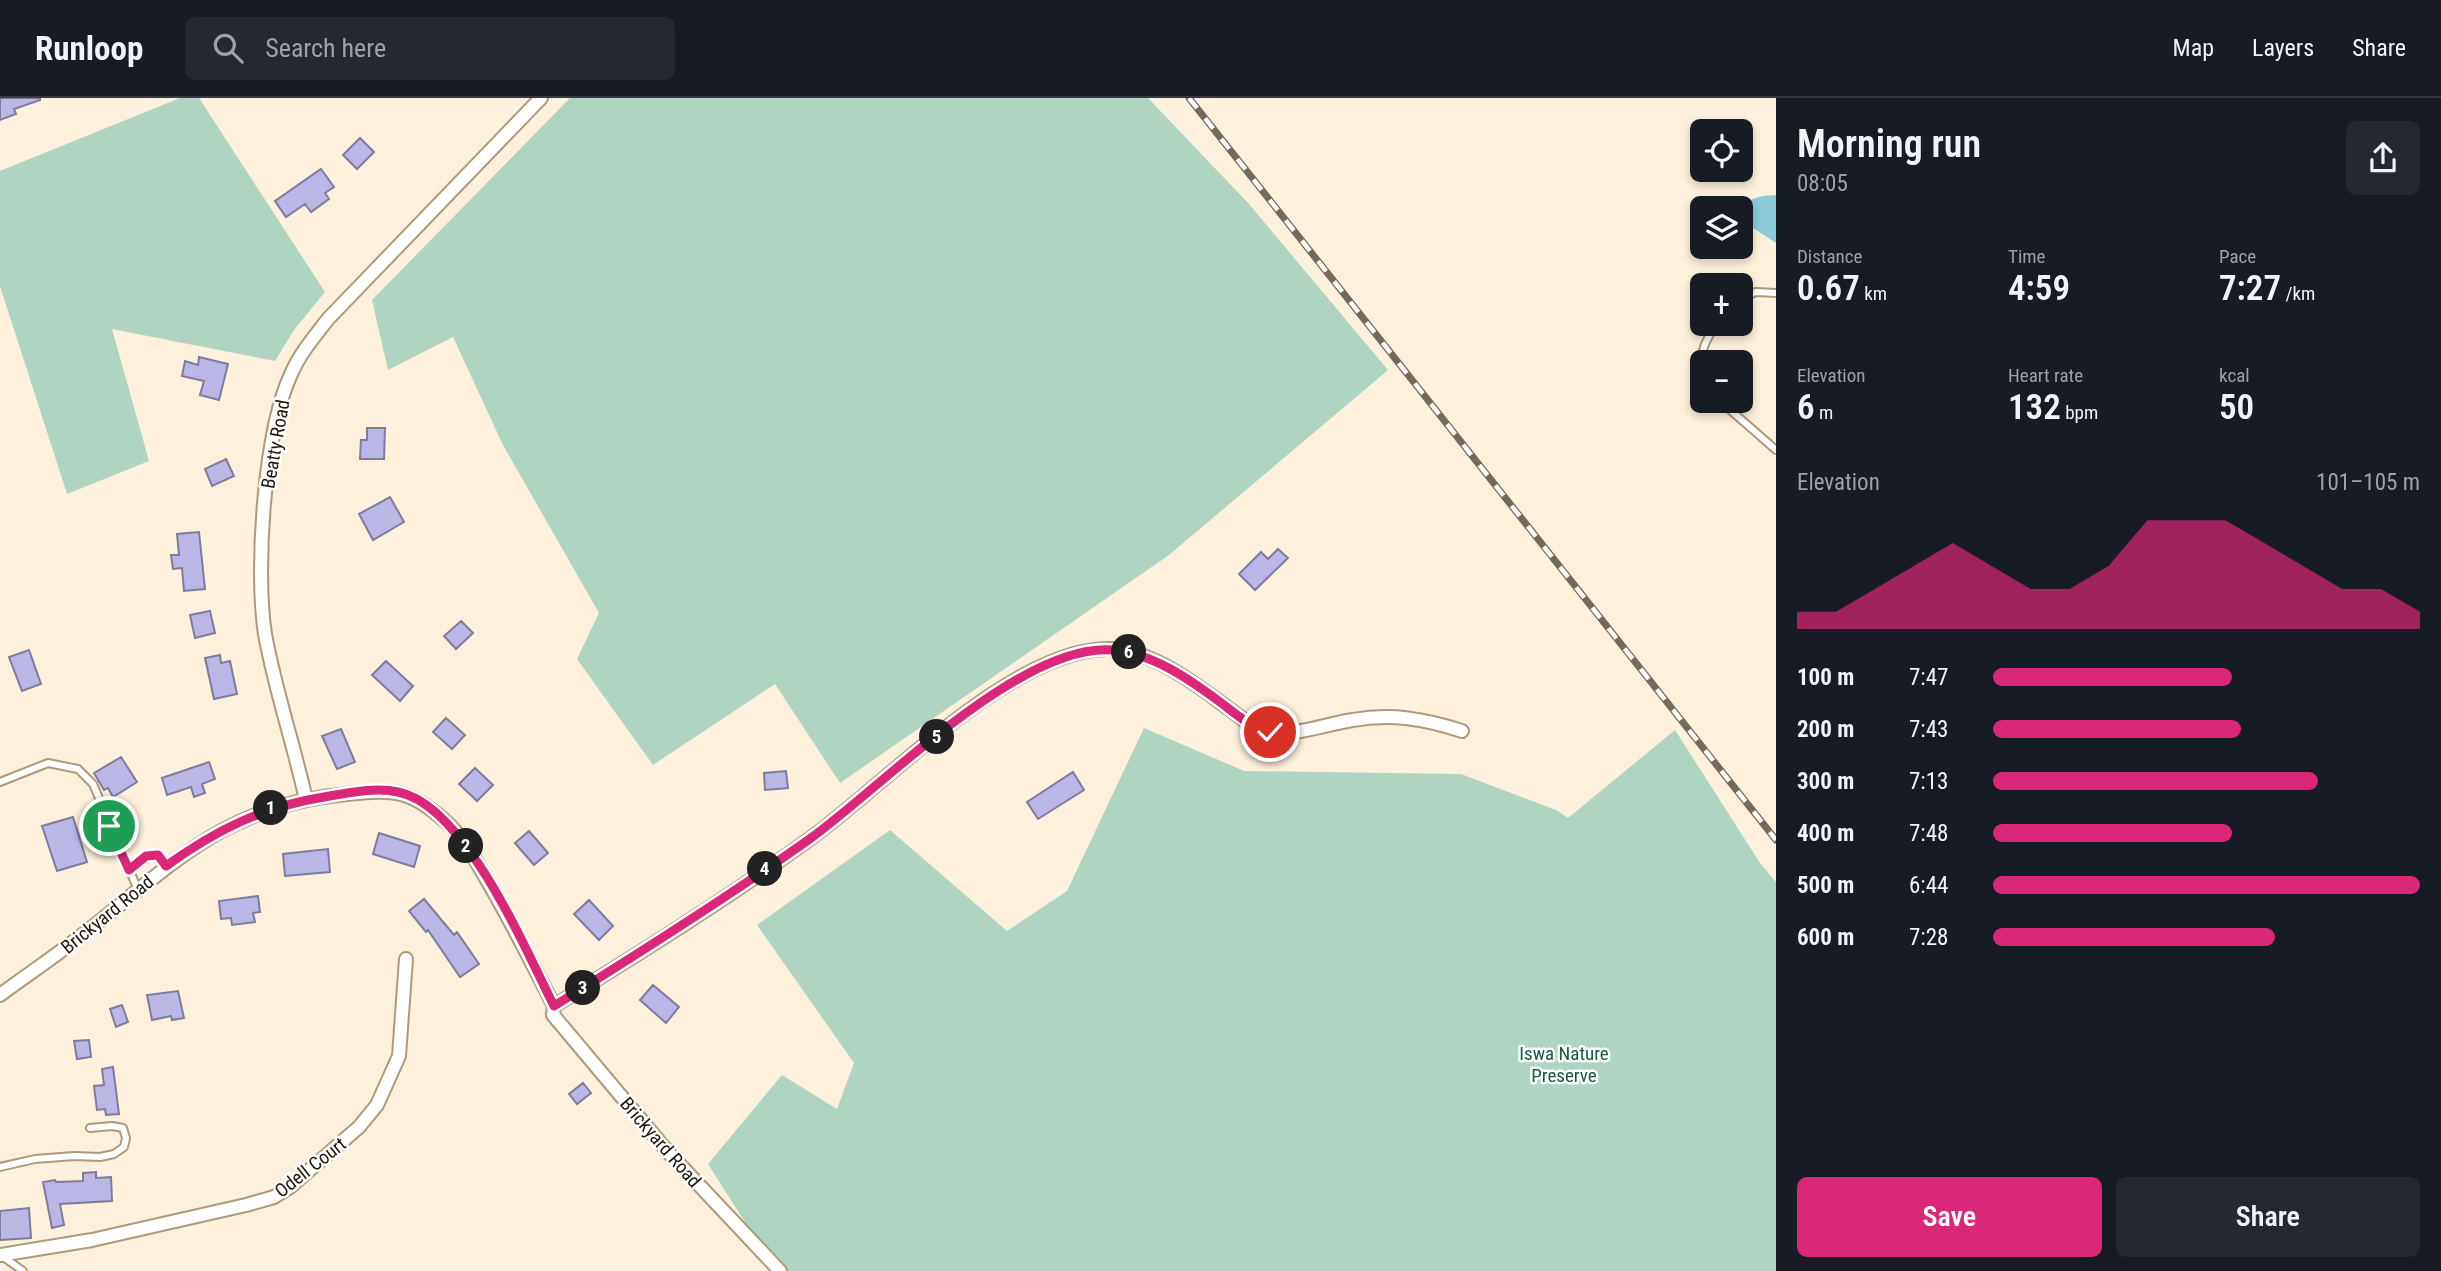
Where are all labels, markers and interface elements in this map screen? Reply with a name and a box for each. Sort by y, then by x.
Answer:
search box [185,17,675,80]
text: Runloop [35,29,143,68]
icon: search [209,29,247,67]
text: Search here [265,33,386,63]
text: Map [2173,34,2214,62]
text: Layers [2252,34,2314,62]
text: Share [2352,34,2406,62]
map controls [1690,119,1753,413]
button: locate [1690,119,1753,182]
button: share [2346,121,2420,195]
text: Morning run [1797,122,1981,166]
text: 08:05 [1797,170,1848,197]
button: layers [1690,196,1753,259]
text: Distance [1797,245,1862,268]
text: Time [2008,245,2045,268]
text: Pace [2219,245,2256,268]
text: 0.67 [1797,268,1860,309]
text: 4:59 [2008,268,2070,309]
text: 7:27 [2219,268,2281,309]
button: + [1690,273,1753,336]
text: km [1860,282,1887,305]
text: /km [2281,282,2315,305]
button: − [1690,350,1753,413]
text: Elevation [1797,364,1865,387]
text: Heart rate [2008,364,2083,387]
text: kcal [2219,364,2250,387]
text: 6 [1797,387,1815,428]
text: 132 [2008,387,2061,428]
text: 50 [2219,387,2254,428]
street label: Beatty Road [256,398,295,490]
text: m [1815,401,1833,424]
text: bpm [2061,401,2098,424]
text: Elevation [1797,469,1880,496]
text: 101–105 m [2316,469,2420,496]
pin: 6 [1112,634,1146,670]
text: 6 [1124,640,1133,663]
text: 100 m [1797,664,1854,691]
text: 7:47 [1909,664,1948,691]
pin [1240,702,1300,762]
icon: check [1251,713,1289,751]
text: 200 m [1797,716,1854,743]
text: 7:43 [1909,716,1948,743]
pin: 5 [920,720,954,754]
text: 5 [932,725,941,748]
text: 300 m [1797,768,1854,795]
text: 7:13 [1909,768,1948,795]
pin: 1 [254,790,288,826]
pin [79,796,139,856]
text: 1 [266,796,275,819]
icon: arrive [90,807,128,845]
text: 400 m [1797,820,1854,847]
text: 7:48 [1909,820,1948,847]
pin: 2 [448,828,484,864]
text: 2 [461,834,470,857]
pin: 4 [748,852,782,886]
text: 4 [760,857,769,880]
street label: Brickyard Road [56,870,158,959]
text: 500 m [1797,872,1854,899]
text: 6:44 [1909,872,1948,899]
text: 600 m [1797,924,1854,951]
text: 7:28 [1909,924,1948,951]
pin: 3 [566,970,600,1006]
text: 3 [578,976,587,999]
park label: Iswa Nature Preserve [1519,1042,1609,1087]
street label: Brickyard Road [615,1092,706,1192]
street label: Odell Court [270,1132,351,1202]
button: Save [1797,1177,2102,1257]
button: Share [2116,1177,2420,1257]

